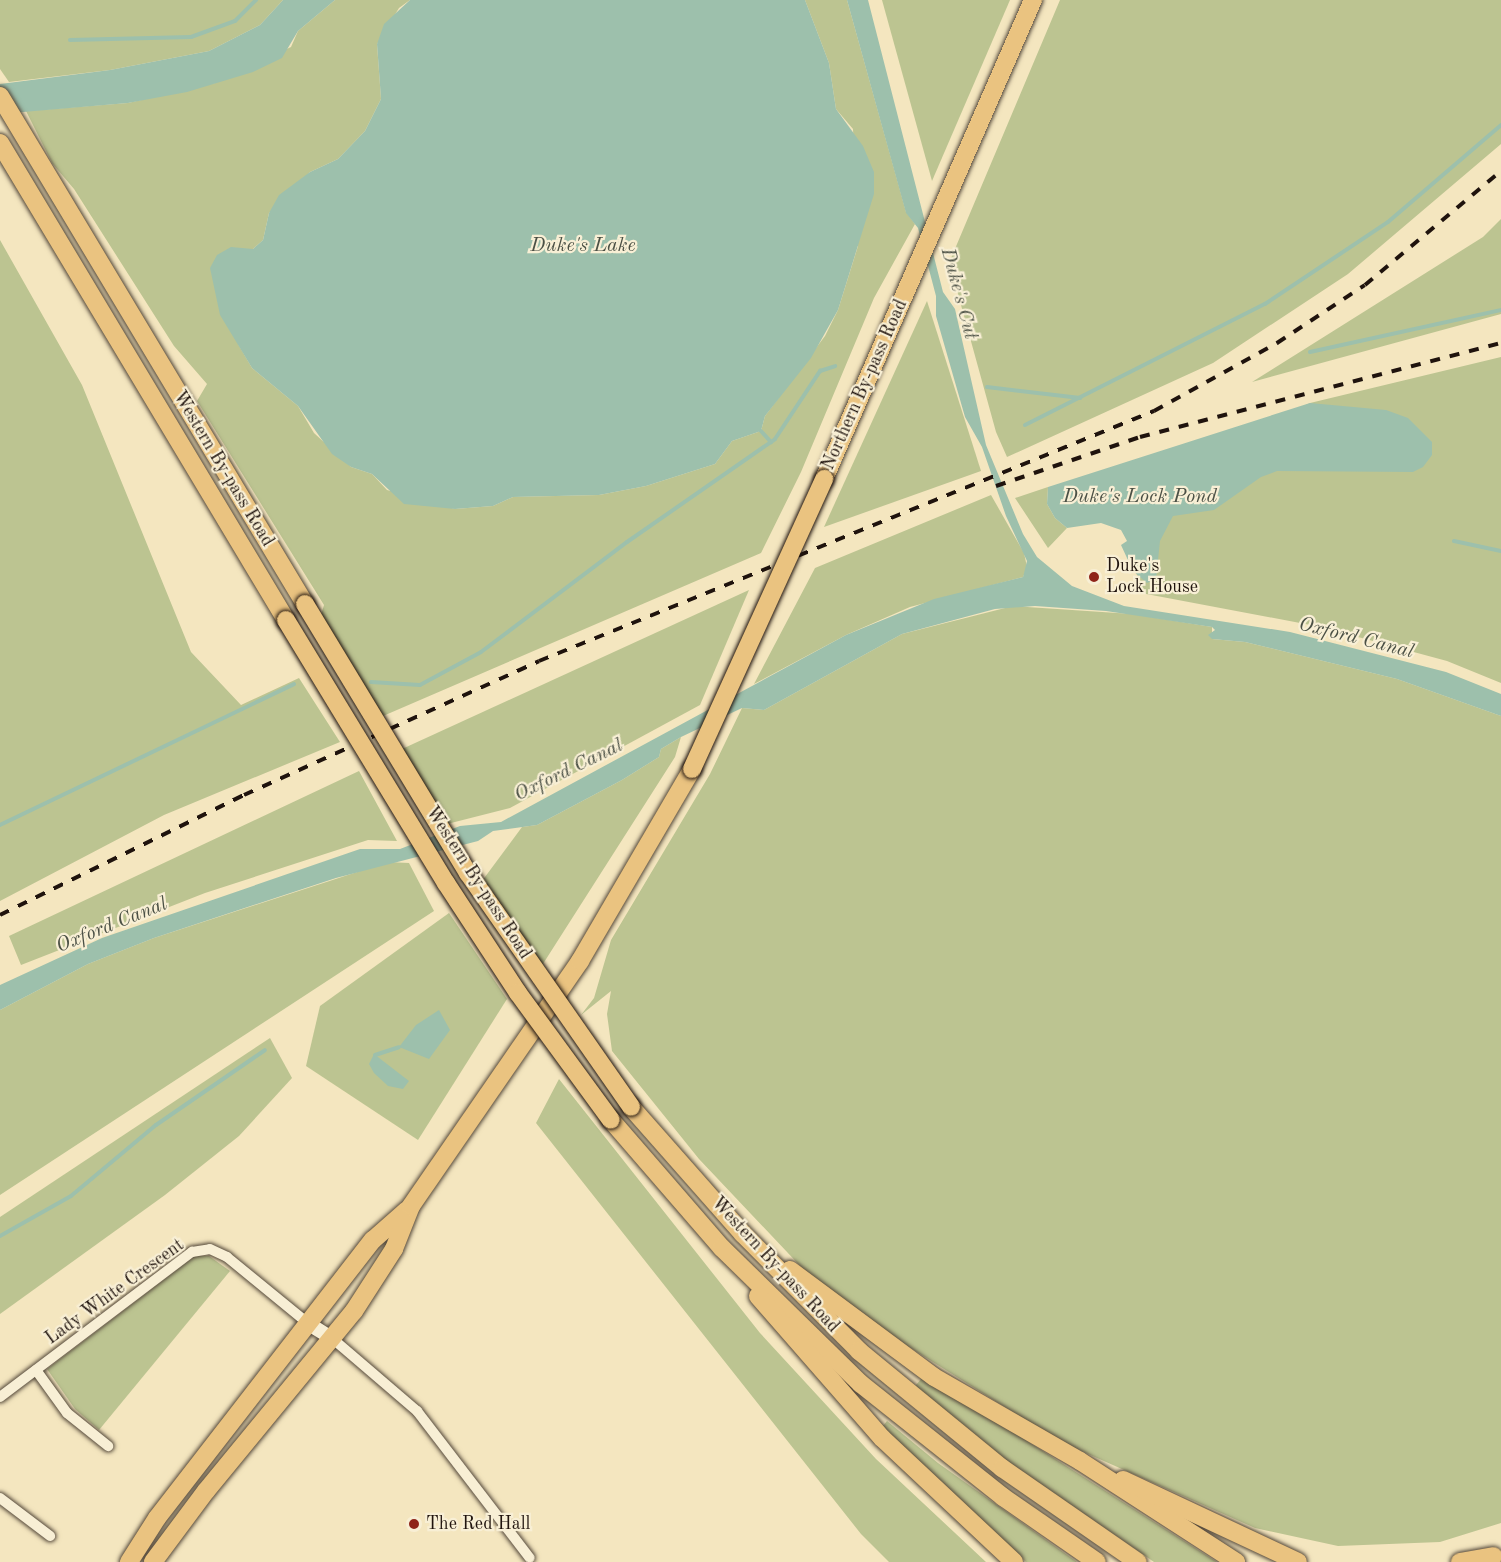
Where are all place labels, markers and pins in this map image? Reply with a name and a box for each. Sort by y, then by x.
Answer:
place label: Duke's Lock House [1106,556,1198,598]
marker: Duke's Lock House [1087,570,1101,584]
place label: The Red Hall [426,1513,530,1535]
marker: The Red Hall [407,1517,421,1531]

